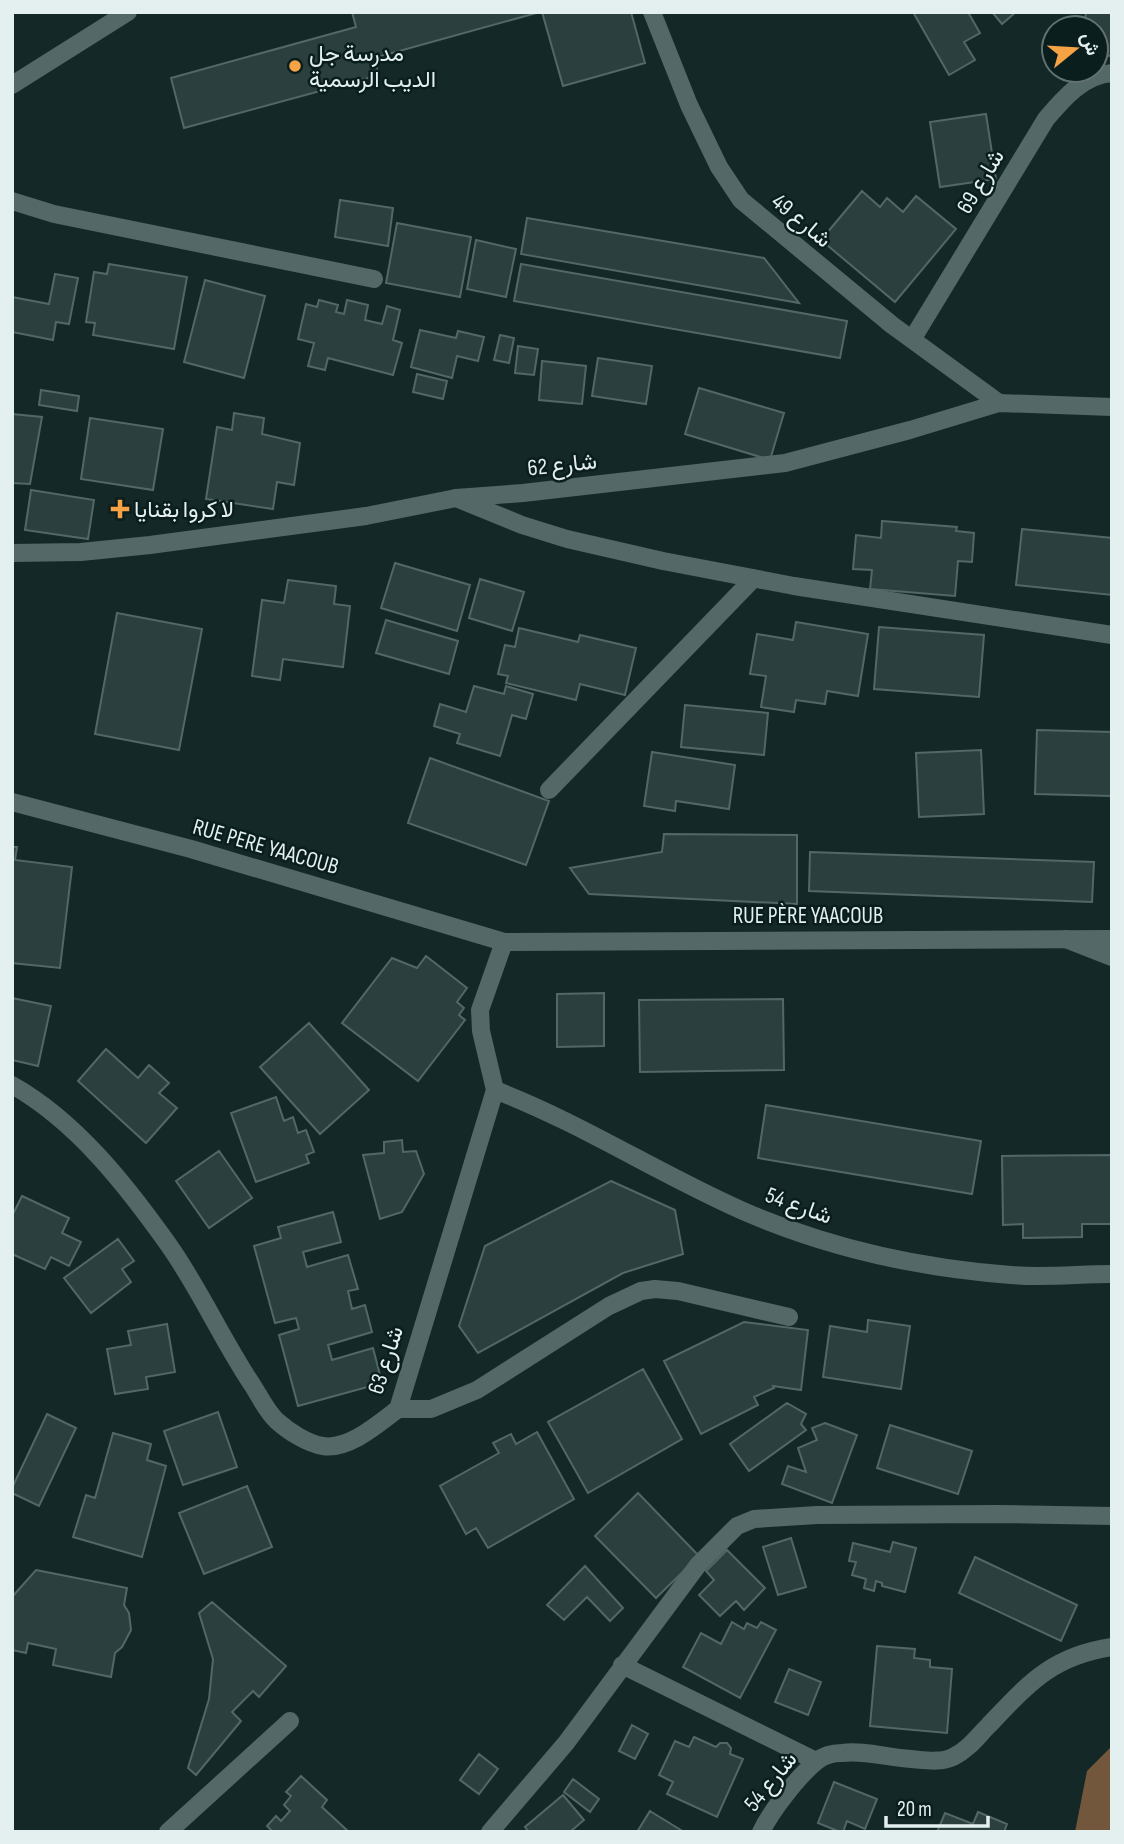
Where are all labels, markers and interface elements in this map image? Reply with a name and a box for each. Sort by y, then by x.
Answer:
north arrow [1040,14,1110,84]
text: ش [1075,30,1104,59]
place label: مدرسة جل الديب الرسمية [309,40,436,94]
marker: مدرسة جل الديب الرسمية [287,58,303,74]
street label: شارع 69 [951,144,1012,219]
street label: شارع 49 [765,188,837,255]
street label: شارع 62 [526,447,598,484]
place label: لا كروا بقنايا [134,496,234,524]
marker: لا كروا بقنايا [112,501,128,517]
street label: RUE PERE YAACOUB [190,813,342,881]
street label: RUE PÈRE YAACOUB [733,902,883,930]
street label: شارع 54 [761,1181,836,1232]
street label: شارع 63 [362,1323,411,1398]
street label: شارع 54 [738,1746,804,1818]
scale bar [886,1784,988,1828]
text: 20 m [897,1797,932,1822]

